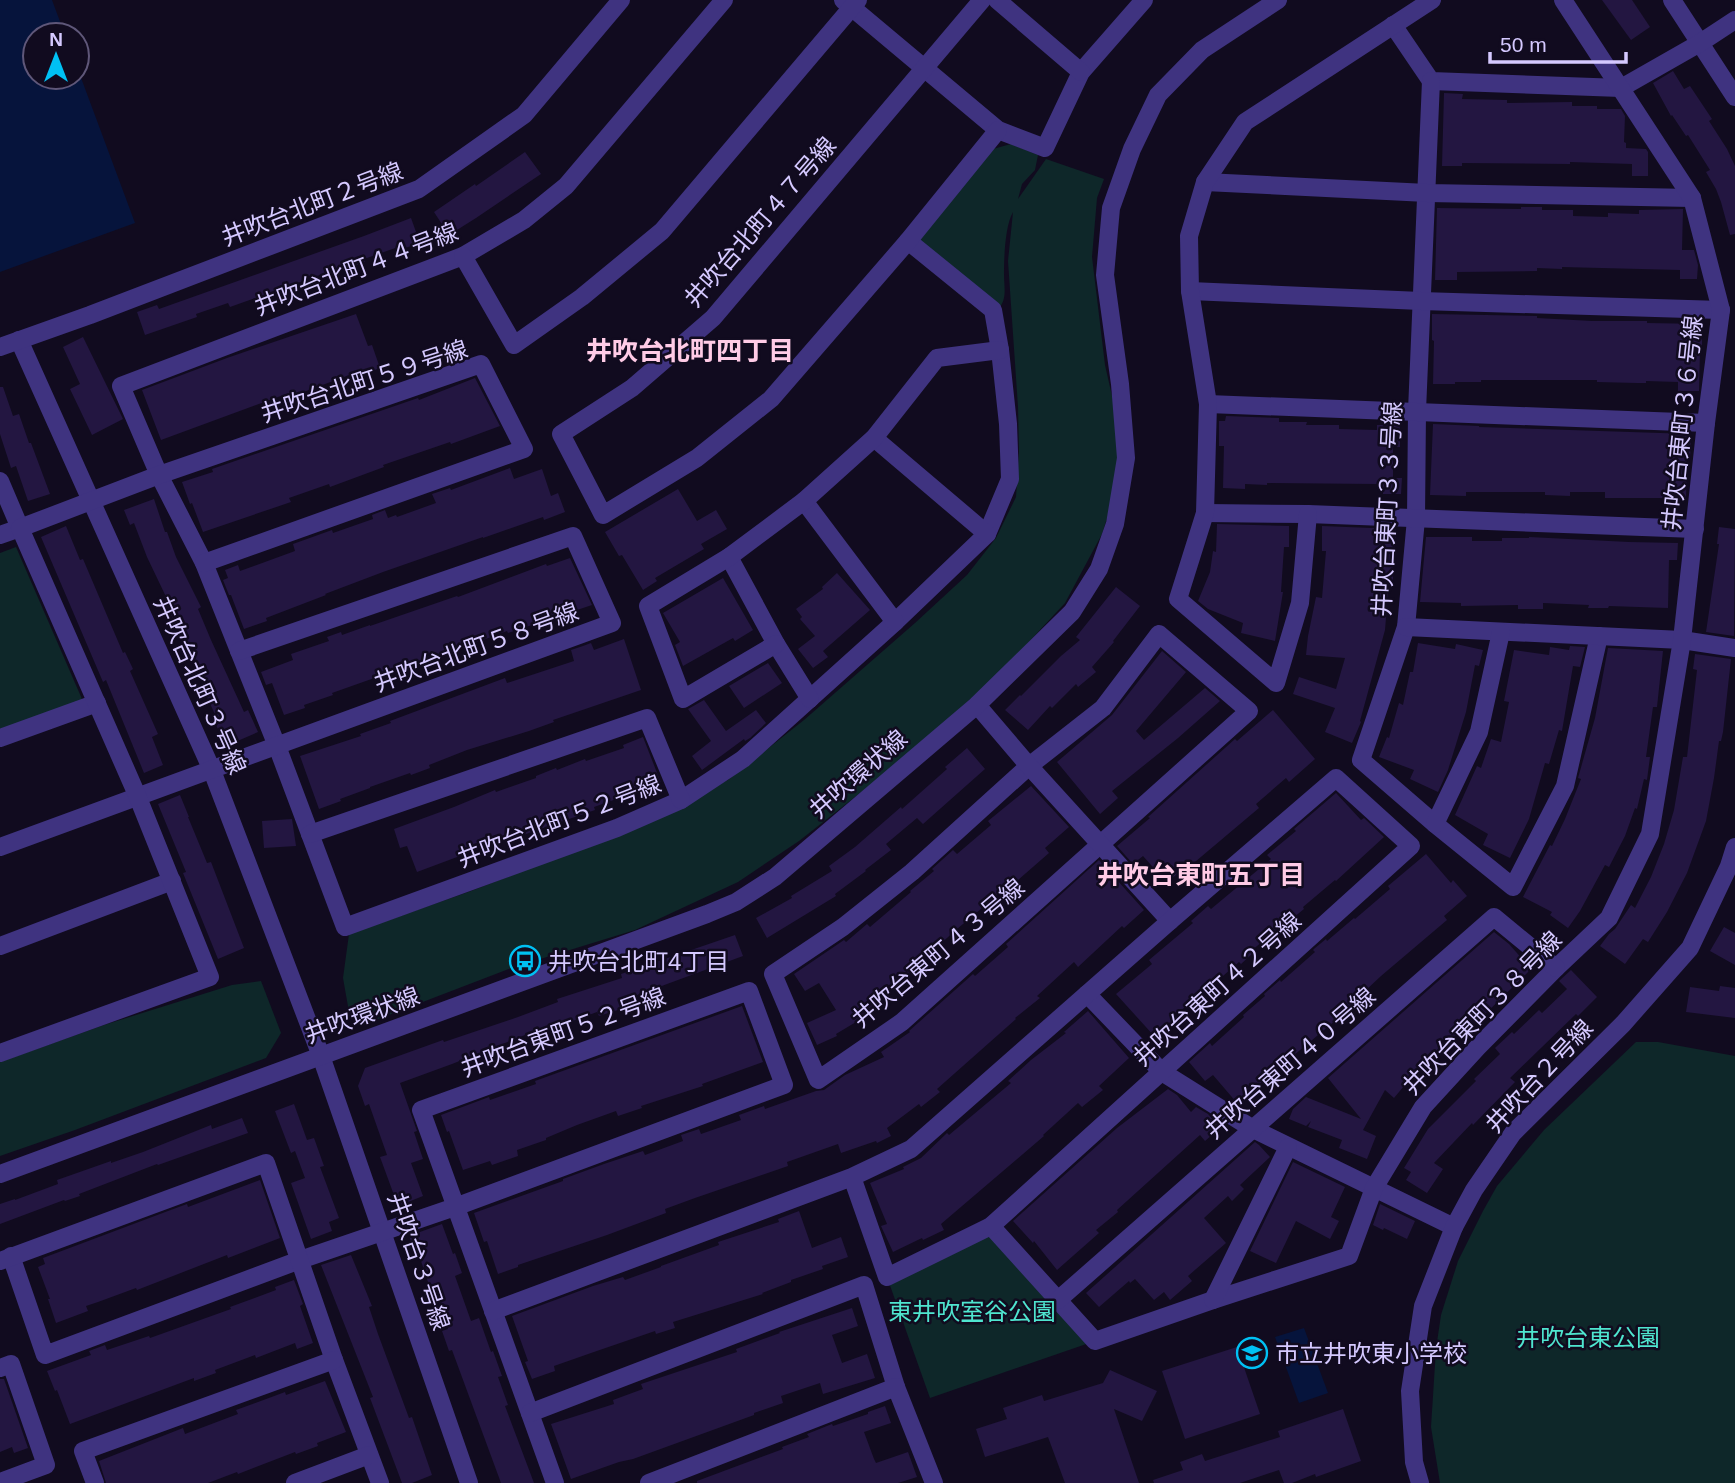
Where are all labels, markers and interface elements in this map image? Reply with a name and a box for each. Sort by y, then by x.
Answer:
north arrow [21,21,91,91]
scale bar [1490,21,1626,65]
text: N [49,29,63,50]
text: 50 m [1500,33,1547,56]
street label: 井吹台北町４７号線 [679,132,841,312]
street label: 井吹台北町２号線 [218,157,406,251]
street label: 井吹台北町４４号線 [250,218,462,320]
street label: 井吹台東町３６号線 [1657,314,1707,532]
street label: 井吹台北町５９号線 [257,335,471,427]
district label: 井吹台北町四丁目 [586,336,794,366]
street label: 井吹台東町３３号線 [1368,400,1406,618]
street label: 井吹台北町３号線 [149,592,251,778]
street label: 井吹台北町５８号線 [370,597,582,697]
street label: 井吹環状線 [804,724,912,824]
street label: 井吹台北町５２号線 [453,770,665,872]
district label: 井吹台東町五丁目 [1097,860,1305,890]
street label: 井吹台東町４３号線 [847,873,1029,1033]
street label: 井吹台東町４２号線 [1128,907,1306,1071]
street label: 井吹台東町３８号線 [1397,926,1567,1100]
bus stop icon: 井吹台北町4丁目 [508,944,542,978]
place label: 井吹台北町4丁目 [548,948,729,975]
street label: 井吹環状線 [301,982,423,1048]
street label: 井吹台東町５２号線 [457,982,669,1082]
street label: 井吹台東町４０号線 [1200,982,1380,1144]
street label: 井吹台２号線 [1480,1014,1598,1138]
street label: 井吹台３号線 [383,1189,455,1333]
park label: 東井吹室谷公園 [888,1298,1056,1325]
park label: 井吹台東公園 [1516,1324,1660,1351]
school or university icon: 市立井吹東小学校 [1235,1336,1269,1370]
place label: 市立井吹東小学校 [1275,1340,1467,1367]

